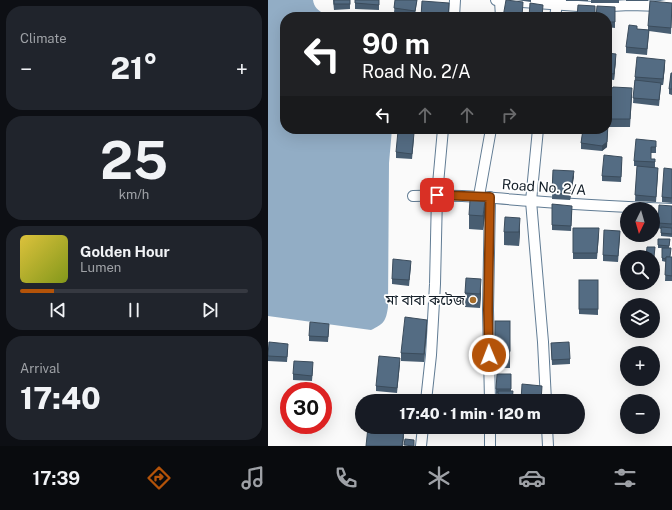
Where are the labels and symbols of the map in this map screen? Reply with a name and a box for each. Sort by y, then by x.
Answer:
street label: Road No. 2/A [501,176,587,198]
pin [420,178,454,212]
north arrow [620,202,660,242]
place label: মা বাবা কটেজ [385,292,466,308]
marker: মা বাবা কটেজ [468,295,478,305]
position arrow [468,334,510,376]
speed limit sign: 30 [280,382,332,434]

